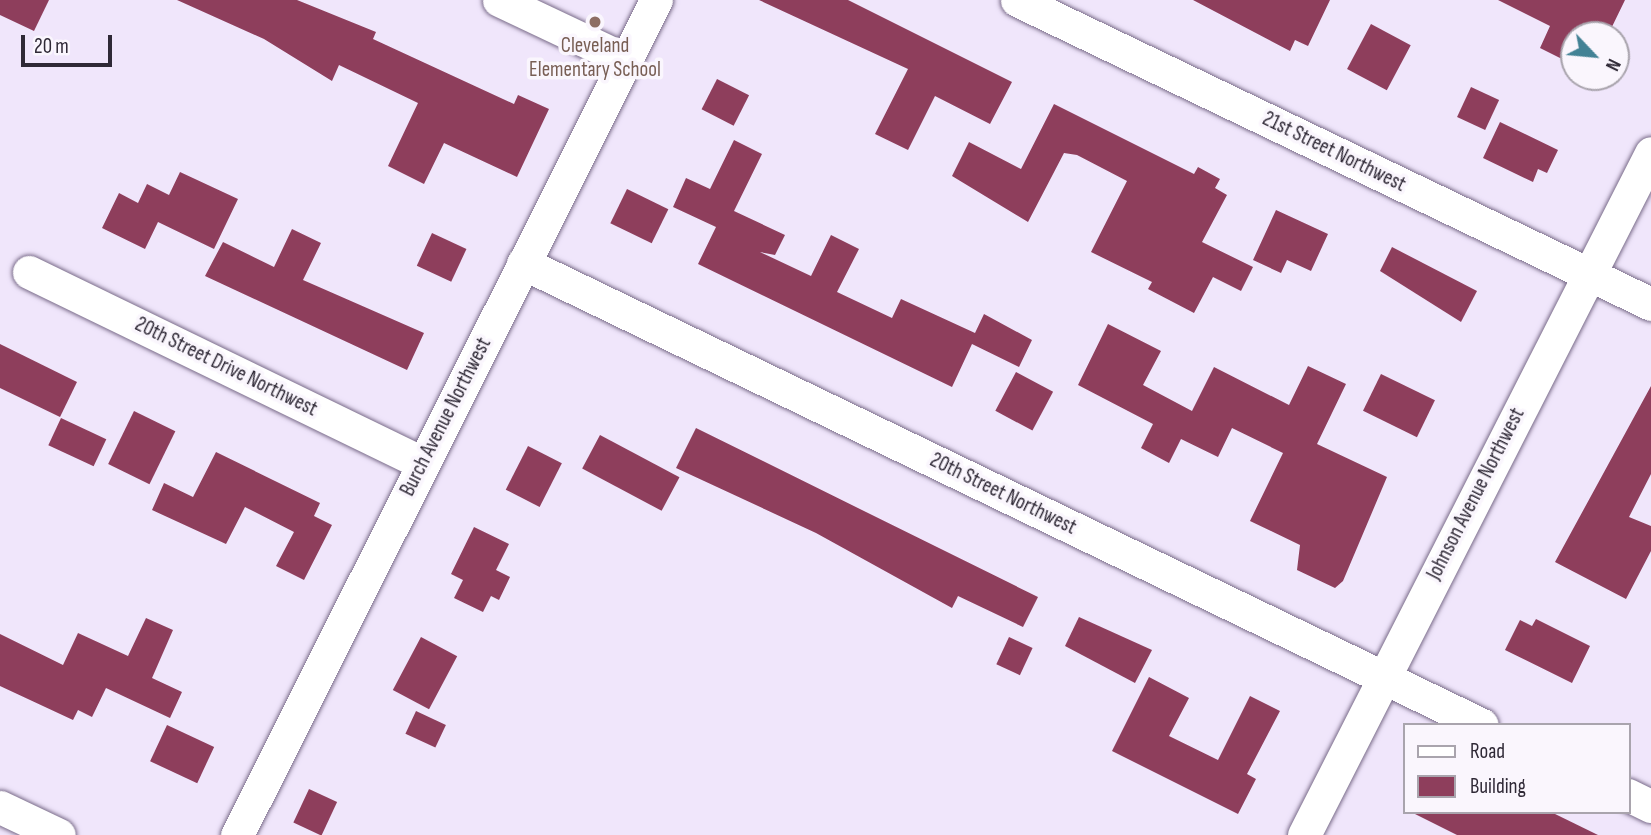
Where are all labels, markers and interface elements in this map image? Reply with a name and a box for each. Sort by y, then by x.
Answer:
marker: Cleveland Elementary School [587,14,603,30]
scale bar [24,21,116,65]
north arrow [1560,21,1630,91]
place label: Cleveland Elementary School [529,33,661,83]
text: 20 m [34,34,69,59]
text: N [1600,55,1625,74]
street label: 21st Street Northwest [1258,106,1410,198]
street label: 20th Street Drive Northwest [131,312,321,422]
street label: Burch Avenue Northwest [395,334,497,500]
street label: Johnson Avenue Northwest [1422,404,1530,584]
street label: 20th Street Northwest [926,448,1080,540]
legend [1402,723,1630,814]
text: Road [1470,739,1505,764]
text: Building [1470,774,1526,799]

